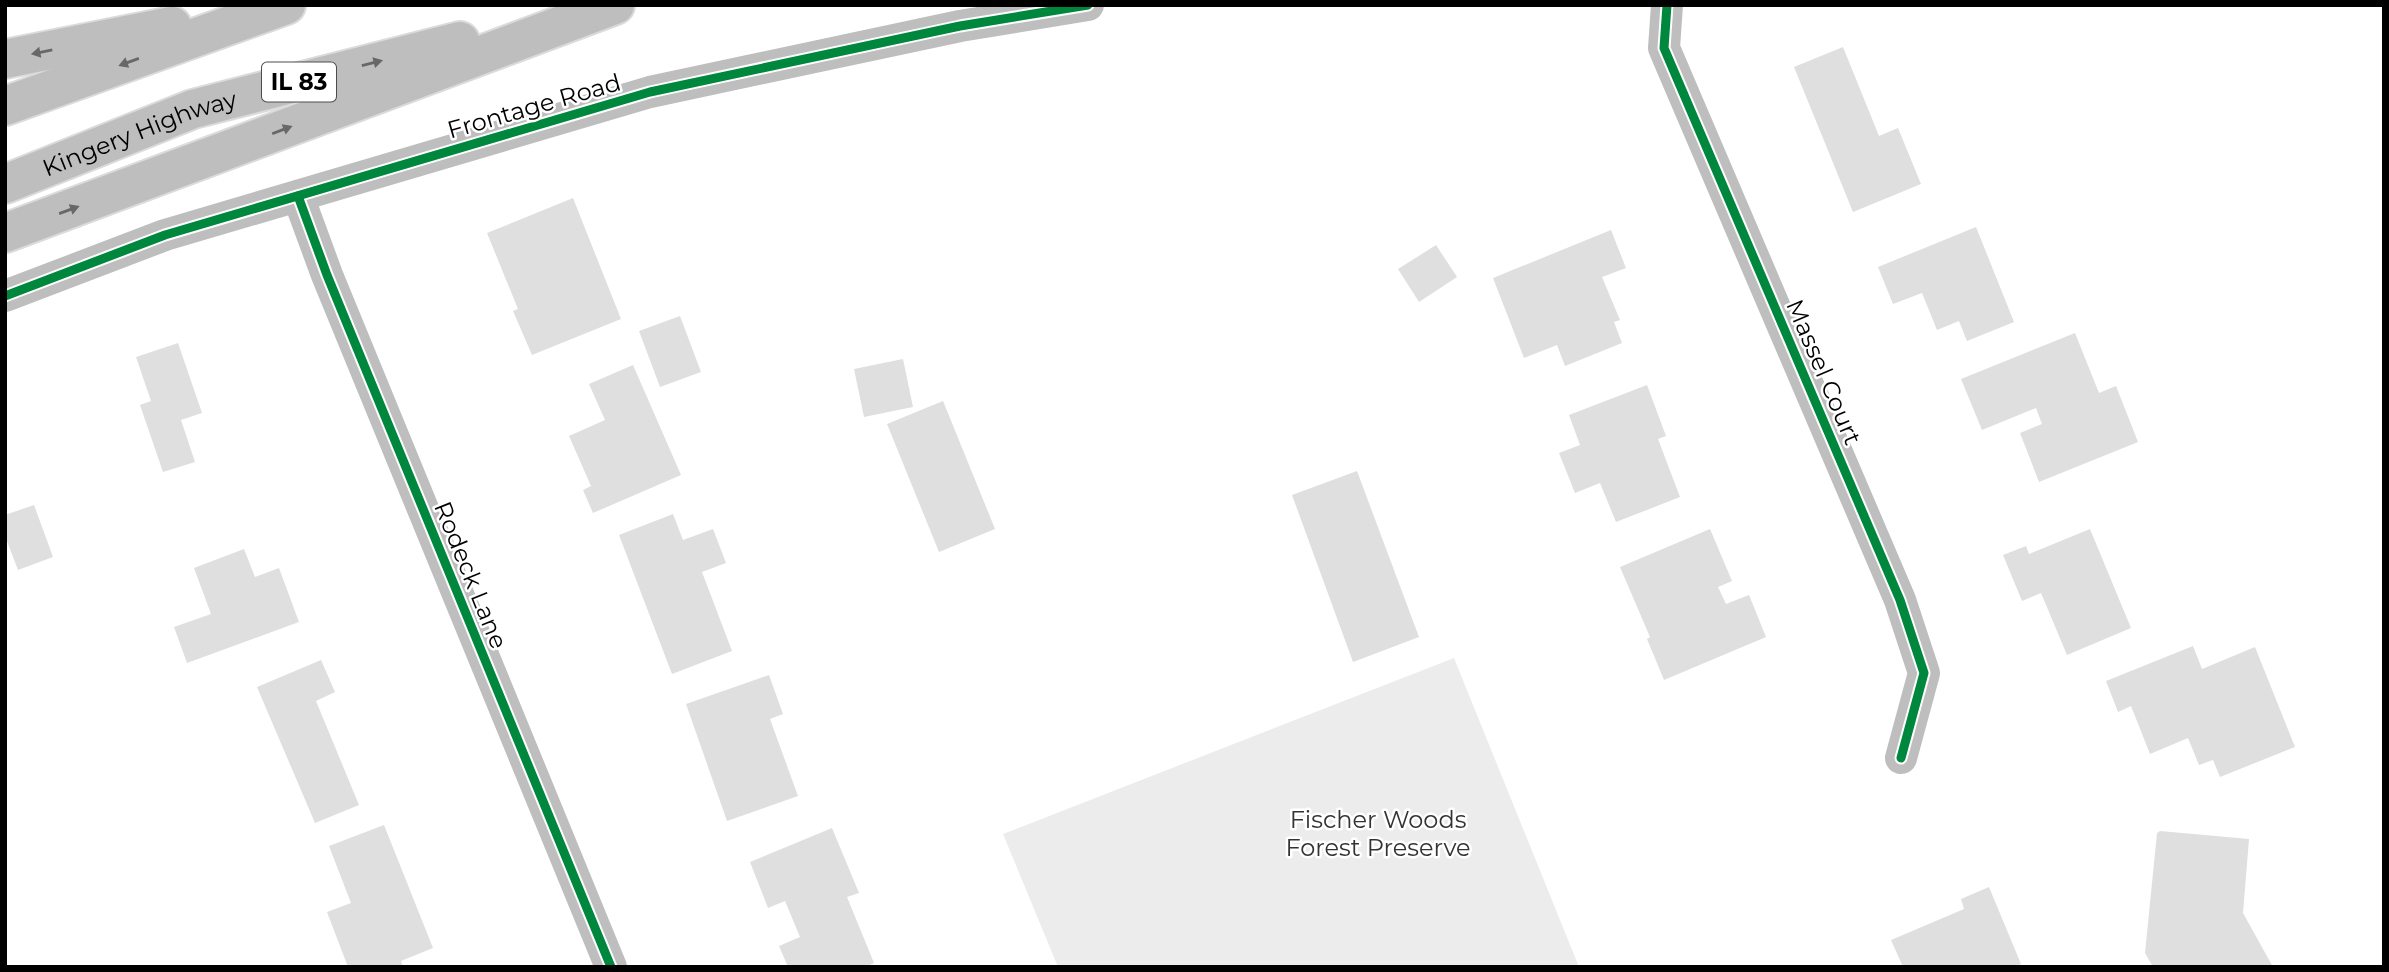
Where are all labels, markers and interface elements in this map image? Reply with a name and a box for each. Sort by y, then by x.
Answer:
one-way arrow [31,46,53,57]
one-way arrow [119,56,140,67]
one-way arrow [361,57,383,68]
road number: IL 83 [262,62,336,102]
street label: Frontage Road [444,67,624,145]
street label: Kingery Highway [38,84,239,182]
one-way arrow [272,125,293,136]
one-way arrow [59,205,80,216]
street label: Massel Court [1780,295,1868,449]
street label: Rodeck Lane [428,497,514,653]
park label: Fischer Woods Forest Preserve [1285,805,1471,862]

